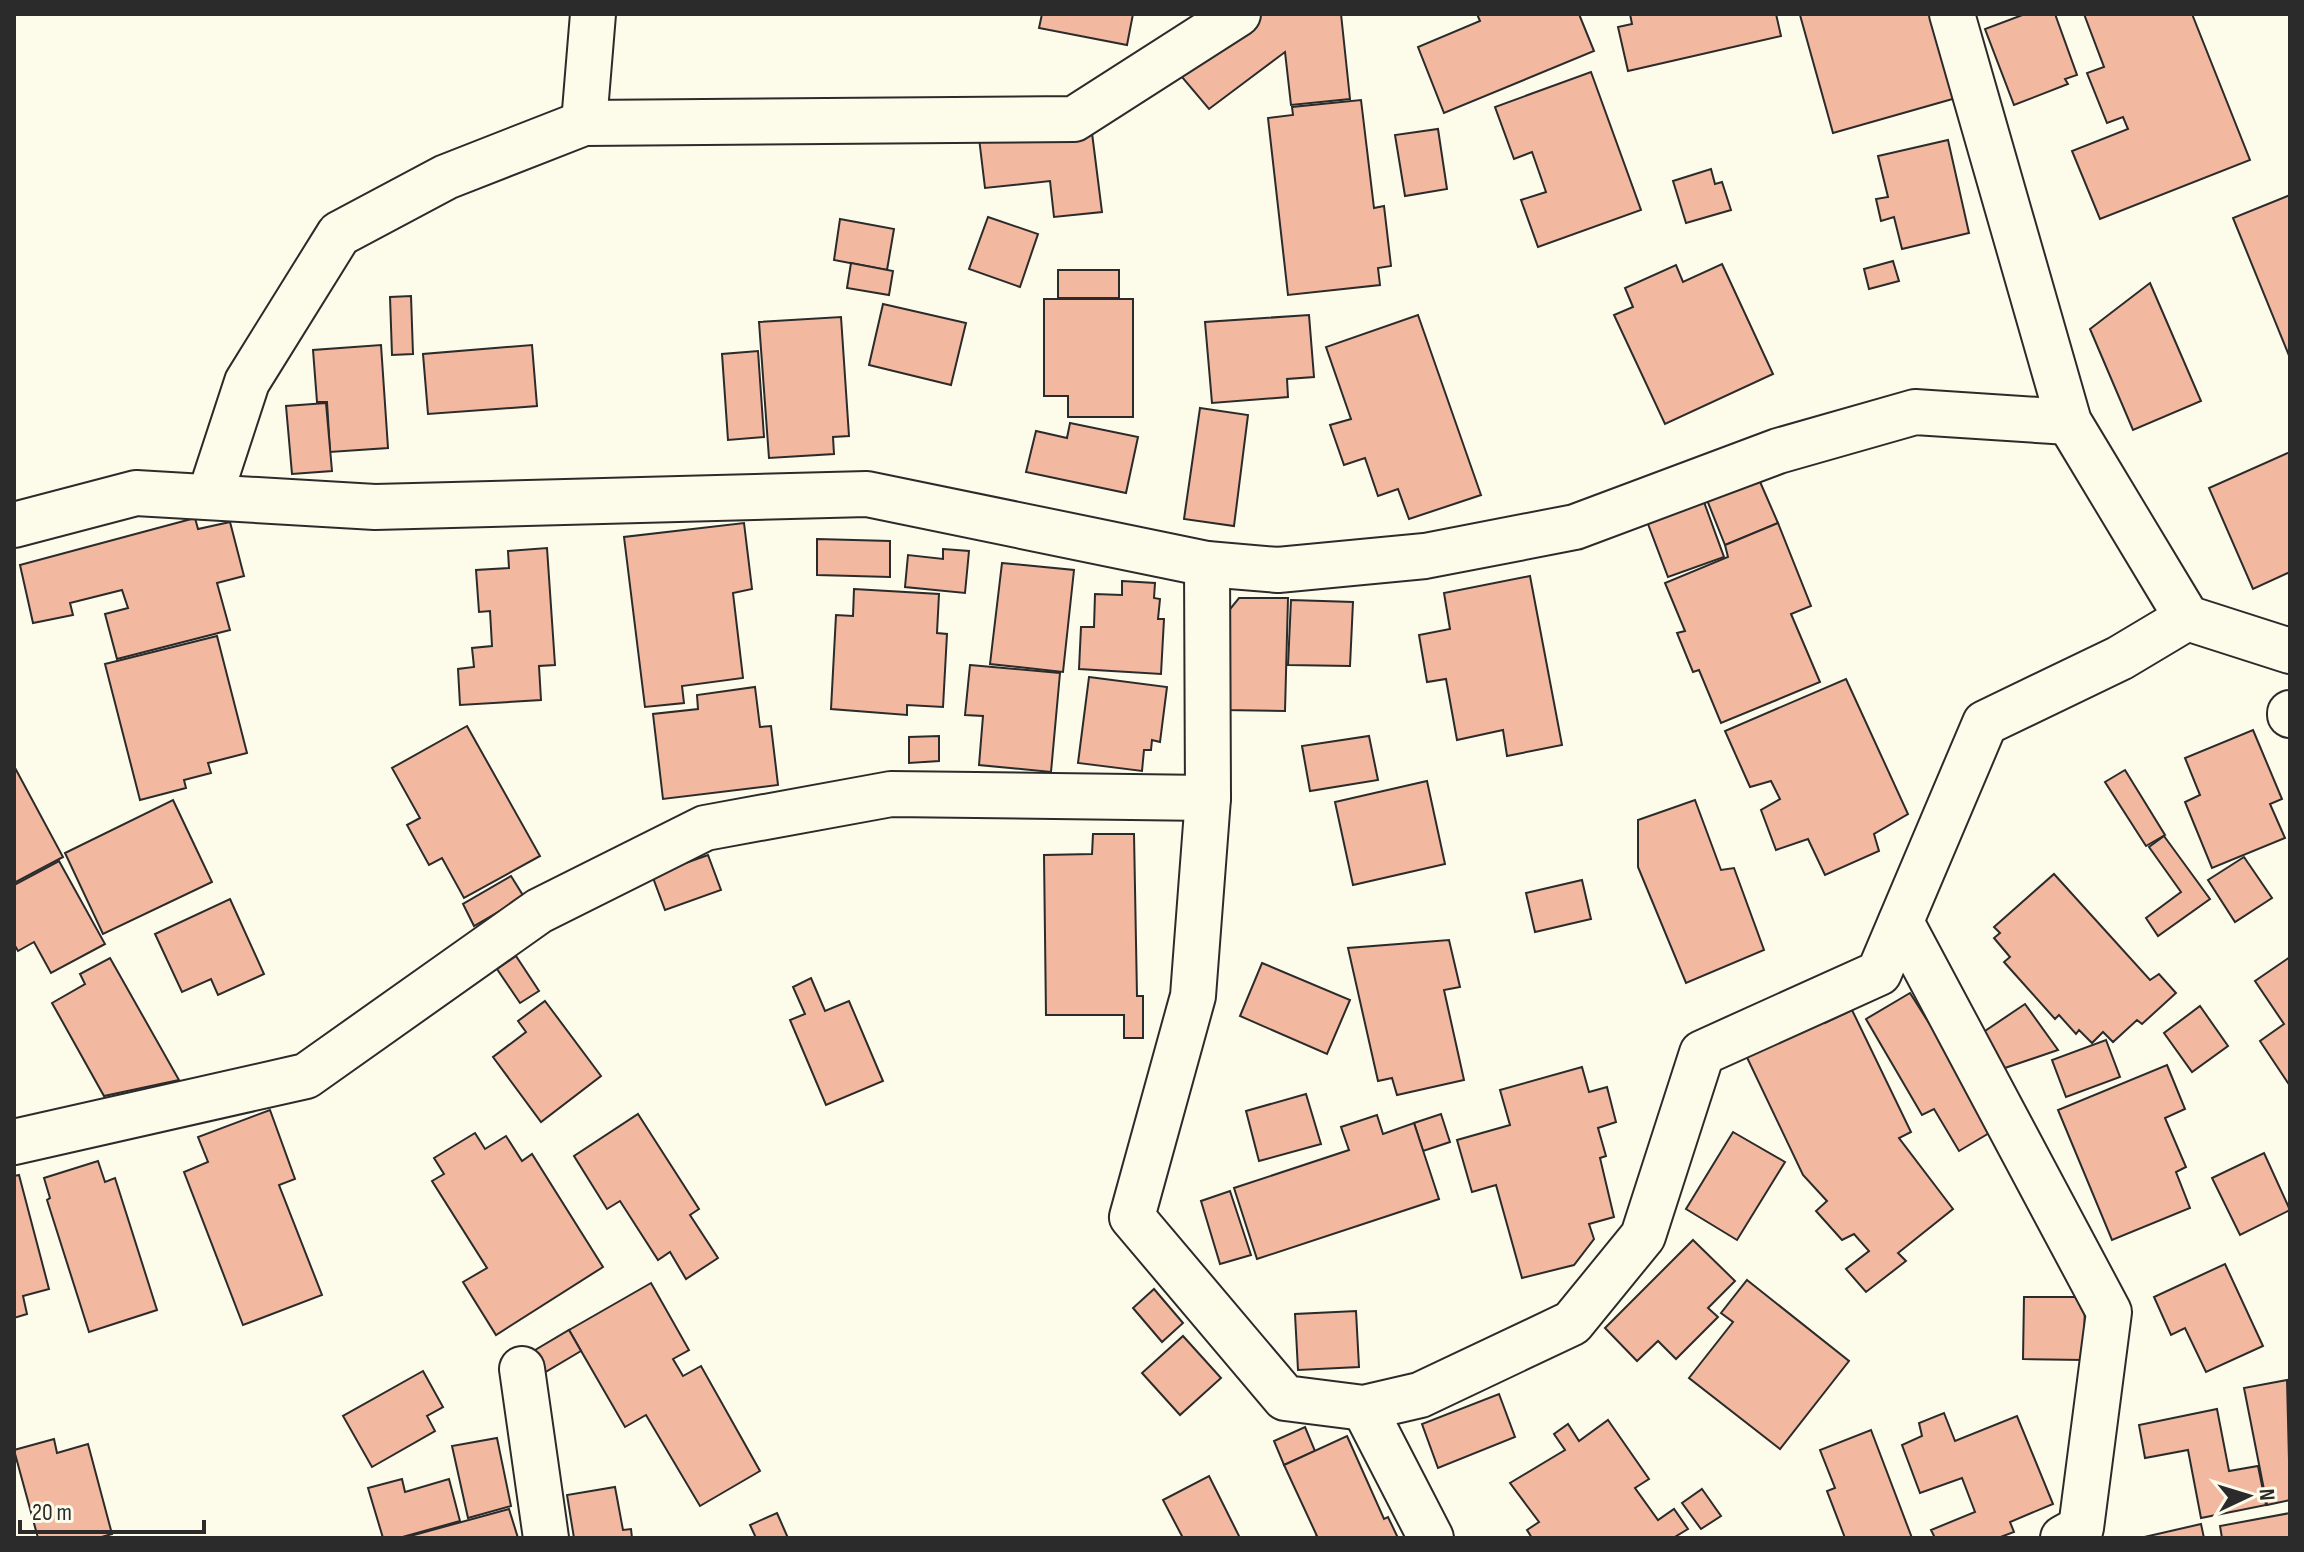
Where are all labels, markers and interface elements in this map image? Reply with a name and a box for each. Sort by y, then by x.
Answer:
north arrow [2208,1456,2288,1536]
scale bar [20,1484,204,1534]
text: N [2253,1488,2280,1502]
text: 20 m [32,1498,72,1527]

